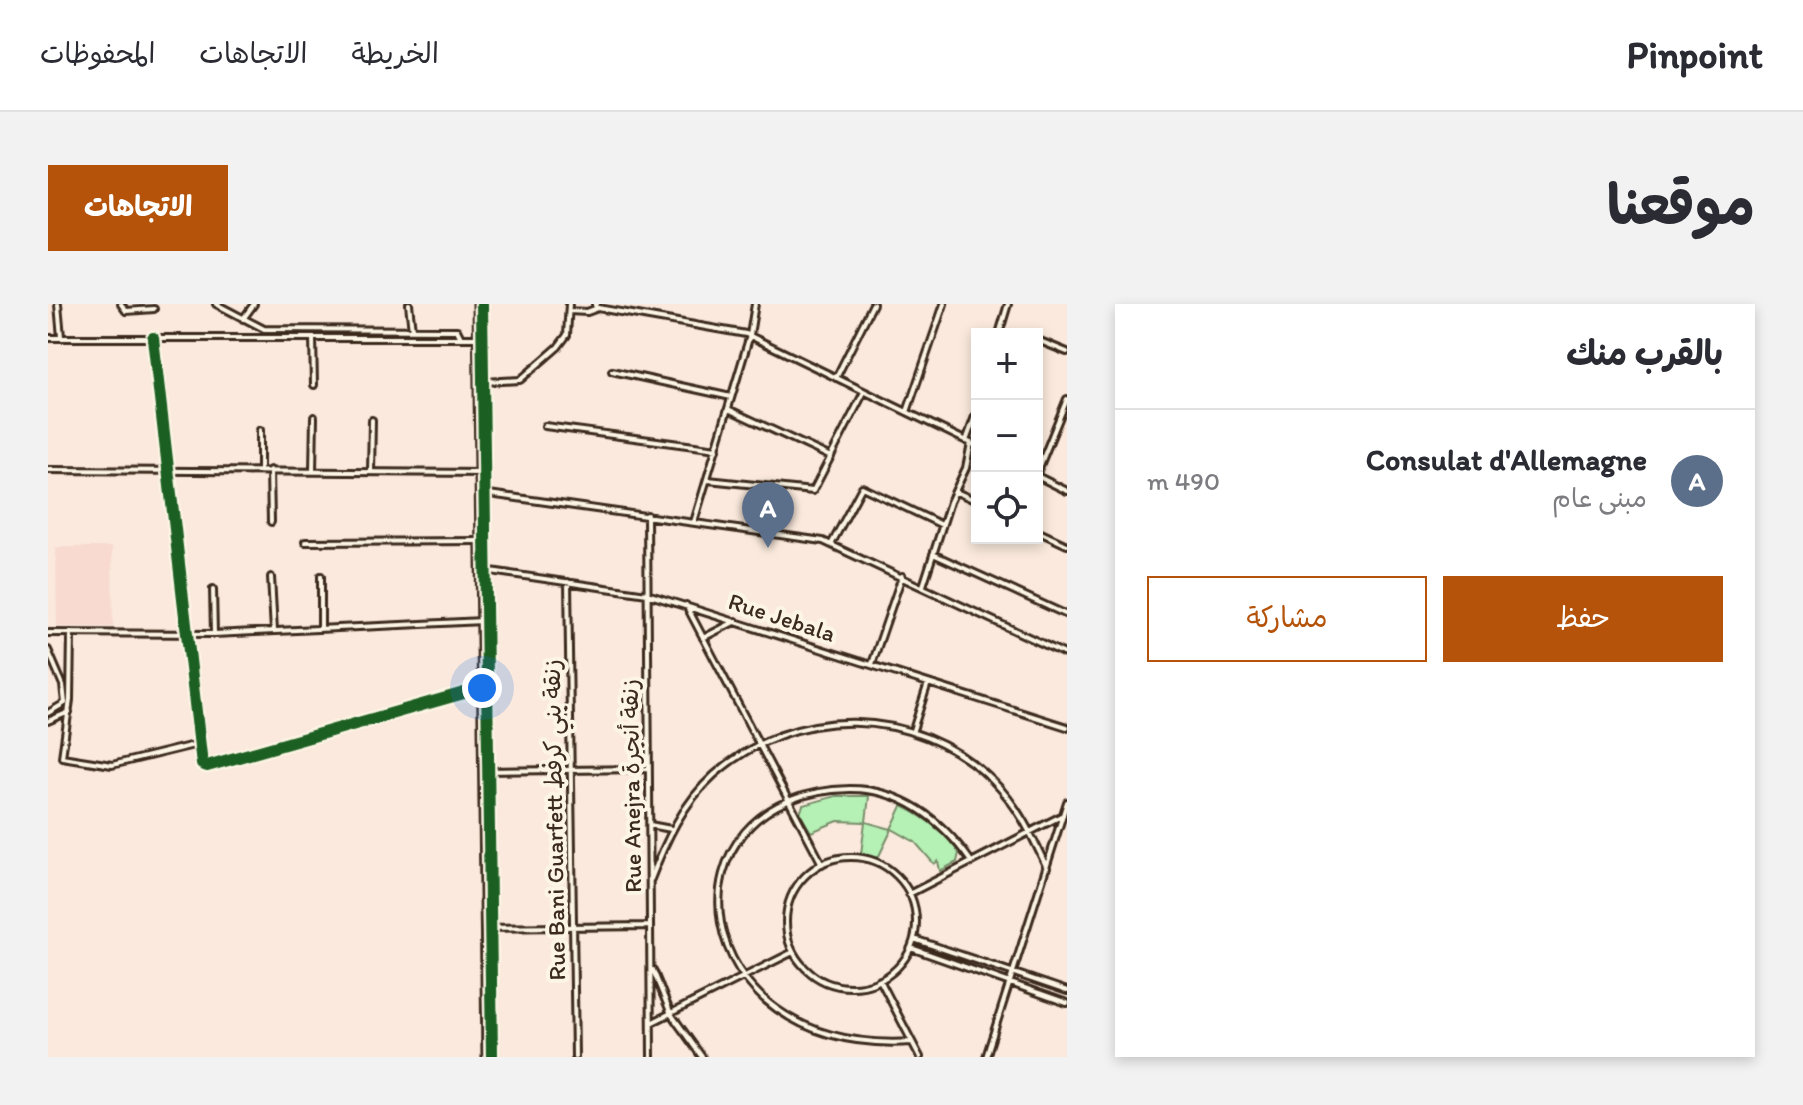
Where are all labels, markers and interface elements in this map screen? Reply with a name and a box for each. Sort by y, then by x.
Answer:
text: Pinpoint [1627,32,1763,78]
text: المحفوظات [40,36,155,70]
text: الاتجاهات [199,36,307,70]
text: الخريطة [351,36,439,70]
button: الاتجاهات [48,165,228,251]
text: موقعنا [1607,171,1755,238]
map controls [971,328,1043,544]
button: + [971,328,1043,400]
text: بالقرب منك [1566,333,1723,374]
button: − [971,400,1043,472]
text: Consulat d'Allemagne [1366,441,1647,478]
text: 490 m [1147,465,1220,497]
text: A [1689,465,1705,497]
button: locate [971,472,1043,544]
pin: A [742,482,794,548]
text: مبنى عام [1552,482,1647,514]
button: مشاركة [1147,576,1427,662]
button: حفظ [1443,576,1723,662]
street label: Rue Jebala [725,586,839,648]
street label: Rue Bani Guarfett زنقة بني كرفط [537,659,578,981]
your location [462,668,502,708]
street label: Rue Anejra زنقة أنجرة [615,679,647,893]

